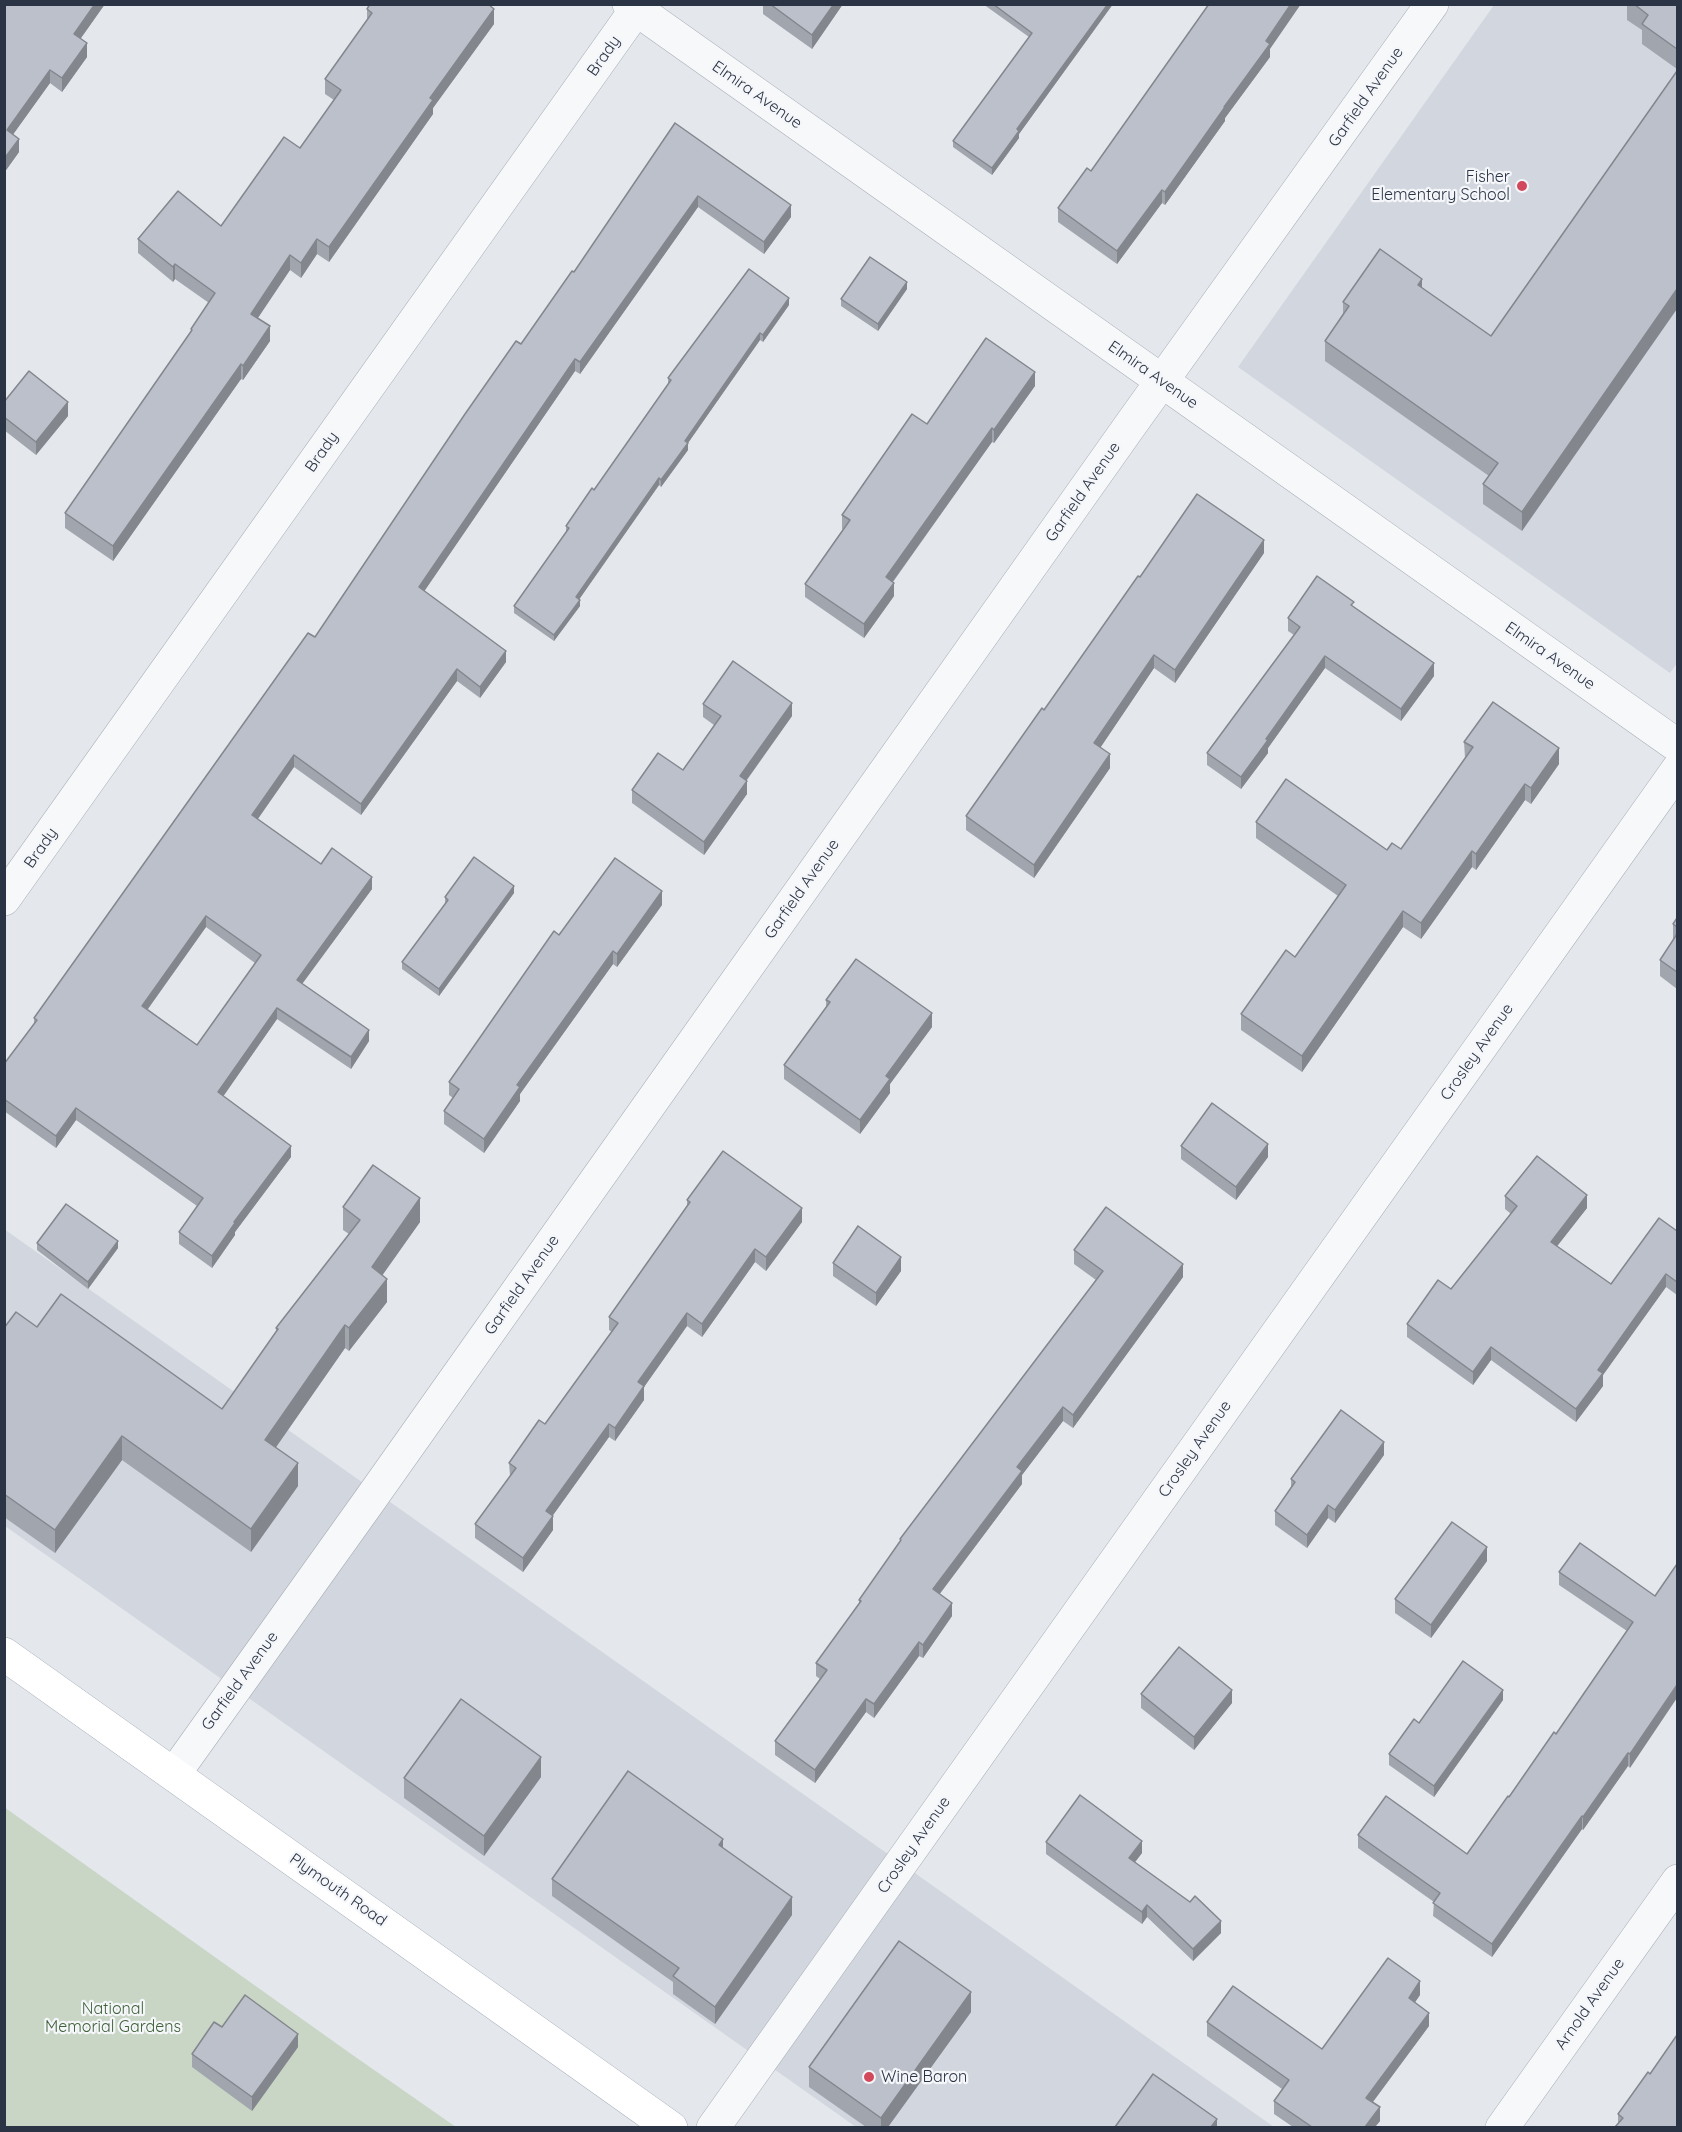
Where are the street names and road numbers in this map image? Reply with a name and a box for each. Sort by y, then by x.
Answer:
street label: Brady [583,32,625,80]
street label: Garfield Avenue [1324,43,1408,151]
street label: Elmira Avenue [708,57,806,133]
street label: Elmira Avenue [1104,337,1202,413]
street label: Brady [301,428,343,476]
street label: Garfield Avenue [1041,438,1125,546]
street label: Elmira Avenue [1501,618,1599,694]
street label: Brady [20,824,62,872]
street label: Garfield Avenue [760,835,844,943]
street label: Crosley Avenue [1436,1000,1518,1104]
street label: Garfield Avenue [480,1231,564,1339]
street label: Crosley Avenue [1154,1397,1236,1501]
street label: Garfield Avenue [198,1628,282,1734]
street label: Crosley Avenue [873,1793,955,1897]
street label: Plymouth Road [286,1849,390,1931]
street label: Arnold Avenue [1551,1954,1629,2054]

